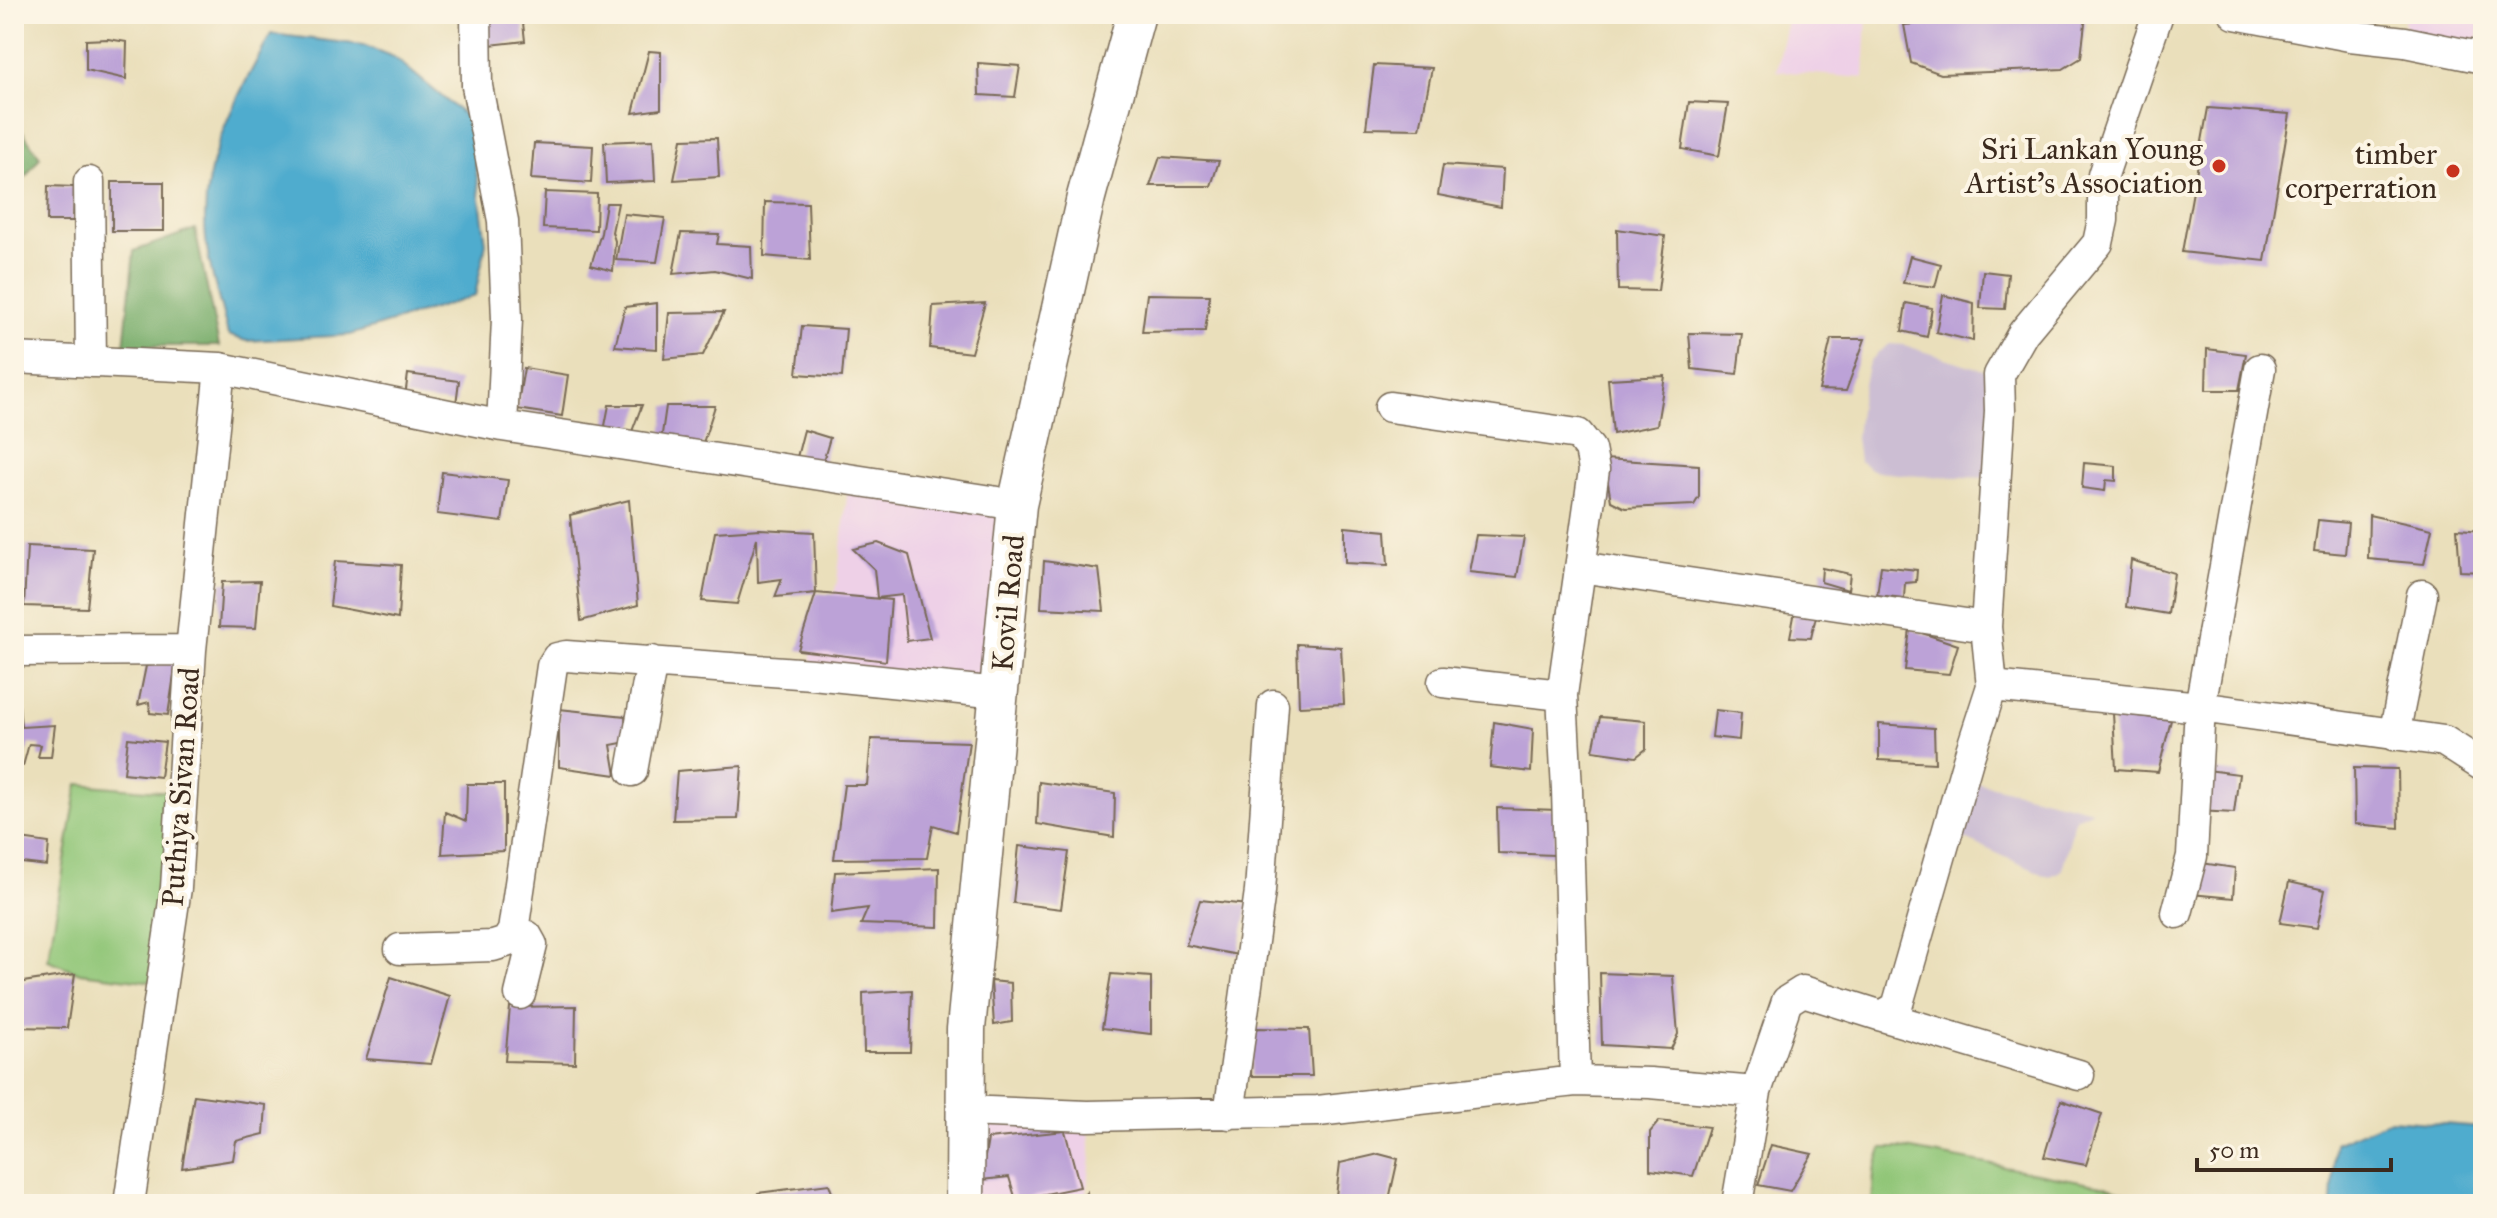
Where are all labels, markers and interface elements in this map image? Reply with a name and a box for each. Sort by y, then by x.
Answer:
place label: Sri Lankan Young Artist's Association [1963,131,2204,201]
place label: timber corperration [2285,136,2438,206]
marker: Sri Lankan Young Artist's Association [2210,157,2228,175]
marker: timber corperration [2444,162,2462,180]
street label: Kovil Road [984,533,1032,673]
street label: Puthiya Sivan Road [155,666,207,908]
scale bar [2197,1122,2391,1172]
text: 50 m [2209,1135,2259,1165]

